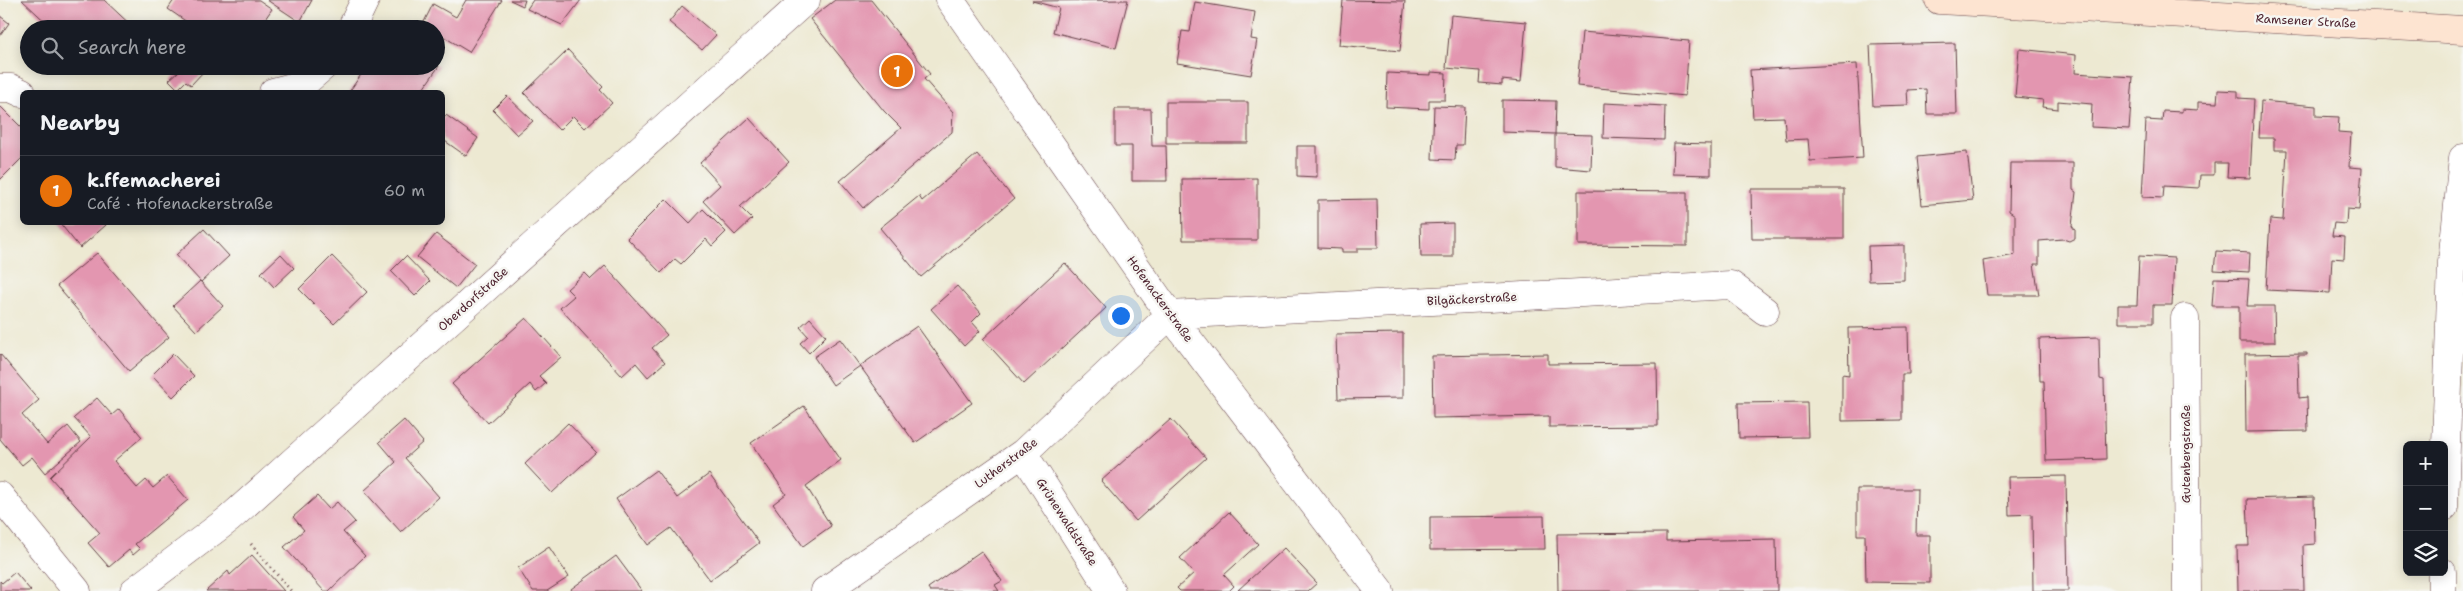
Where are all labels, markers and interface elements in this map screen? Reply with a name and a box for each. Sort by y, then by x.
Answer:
street label: Ramsener Straße [2255,10,2357,32]
search box [20,20,445,75]
icon: search [38,34,66,62]
text: Search here [78,35,187,60]
pin: 1 [881,52,913,90]
text: Nearby [40,109,120,137]
text: k.ffemacherei [87,168,221,193]
text: 1 [52,180,60,201]
text: 60 m [384,180,425,201]
text: Café · Hofenackerstraße [87,193,273,214]
street label: Hofenackerstraße [1123,253,1197,346]
street label: Oberdorfstraße [434,263,512,335]
street label: Bilgäckerstraße [1426,289,1518,309]
your location [1108,303,1134,329]
street label: Gutenbergstraße [2178,404,2194,503]
street label: Lutherstraße [971,434,1041,492]
map controls [2403,441,2448,576]
button: + [2403,441,2448,486]
street label: Grünewaldstraße [1033,475,1101,569]
button: − [2403,486,2448,531]
button: layers [2403,531,2448,576]

